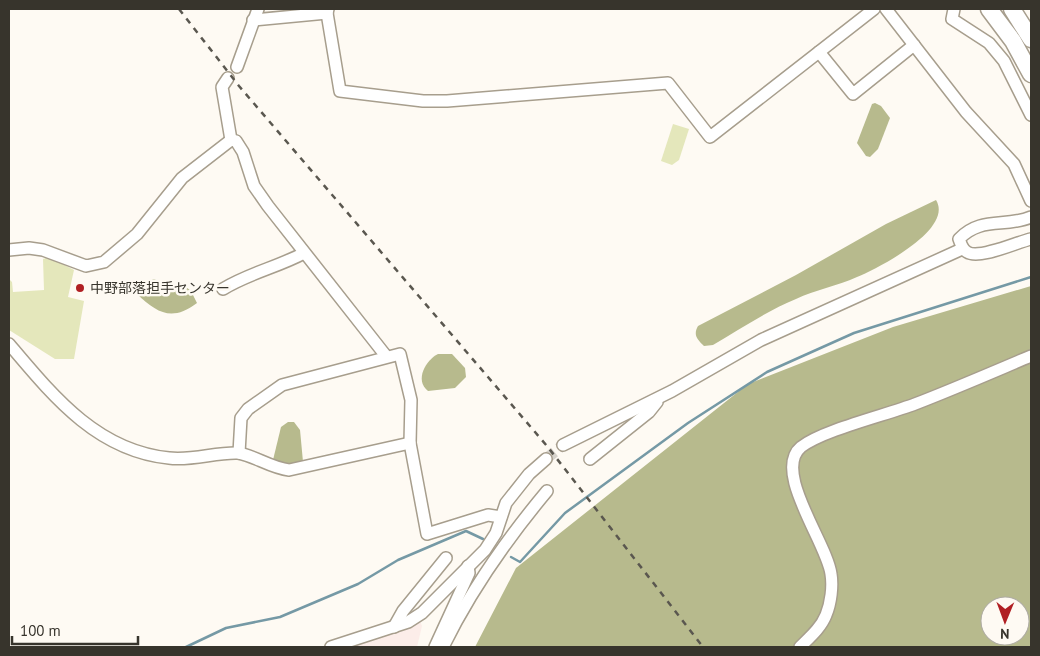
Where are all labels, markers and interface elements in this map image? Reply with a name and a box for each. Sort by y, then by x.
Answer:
place label: 中野部落担手センター [90,279,230,297]
marker: 中野部落担手センター [74,282,86,294]
north arrow [980,596,1030,646]
scale bar [12,614,139,646]
text: 100 m [20,621,61,640]
text: N [1000,625,1010,643]

